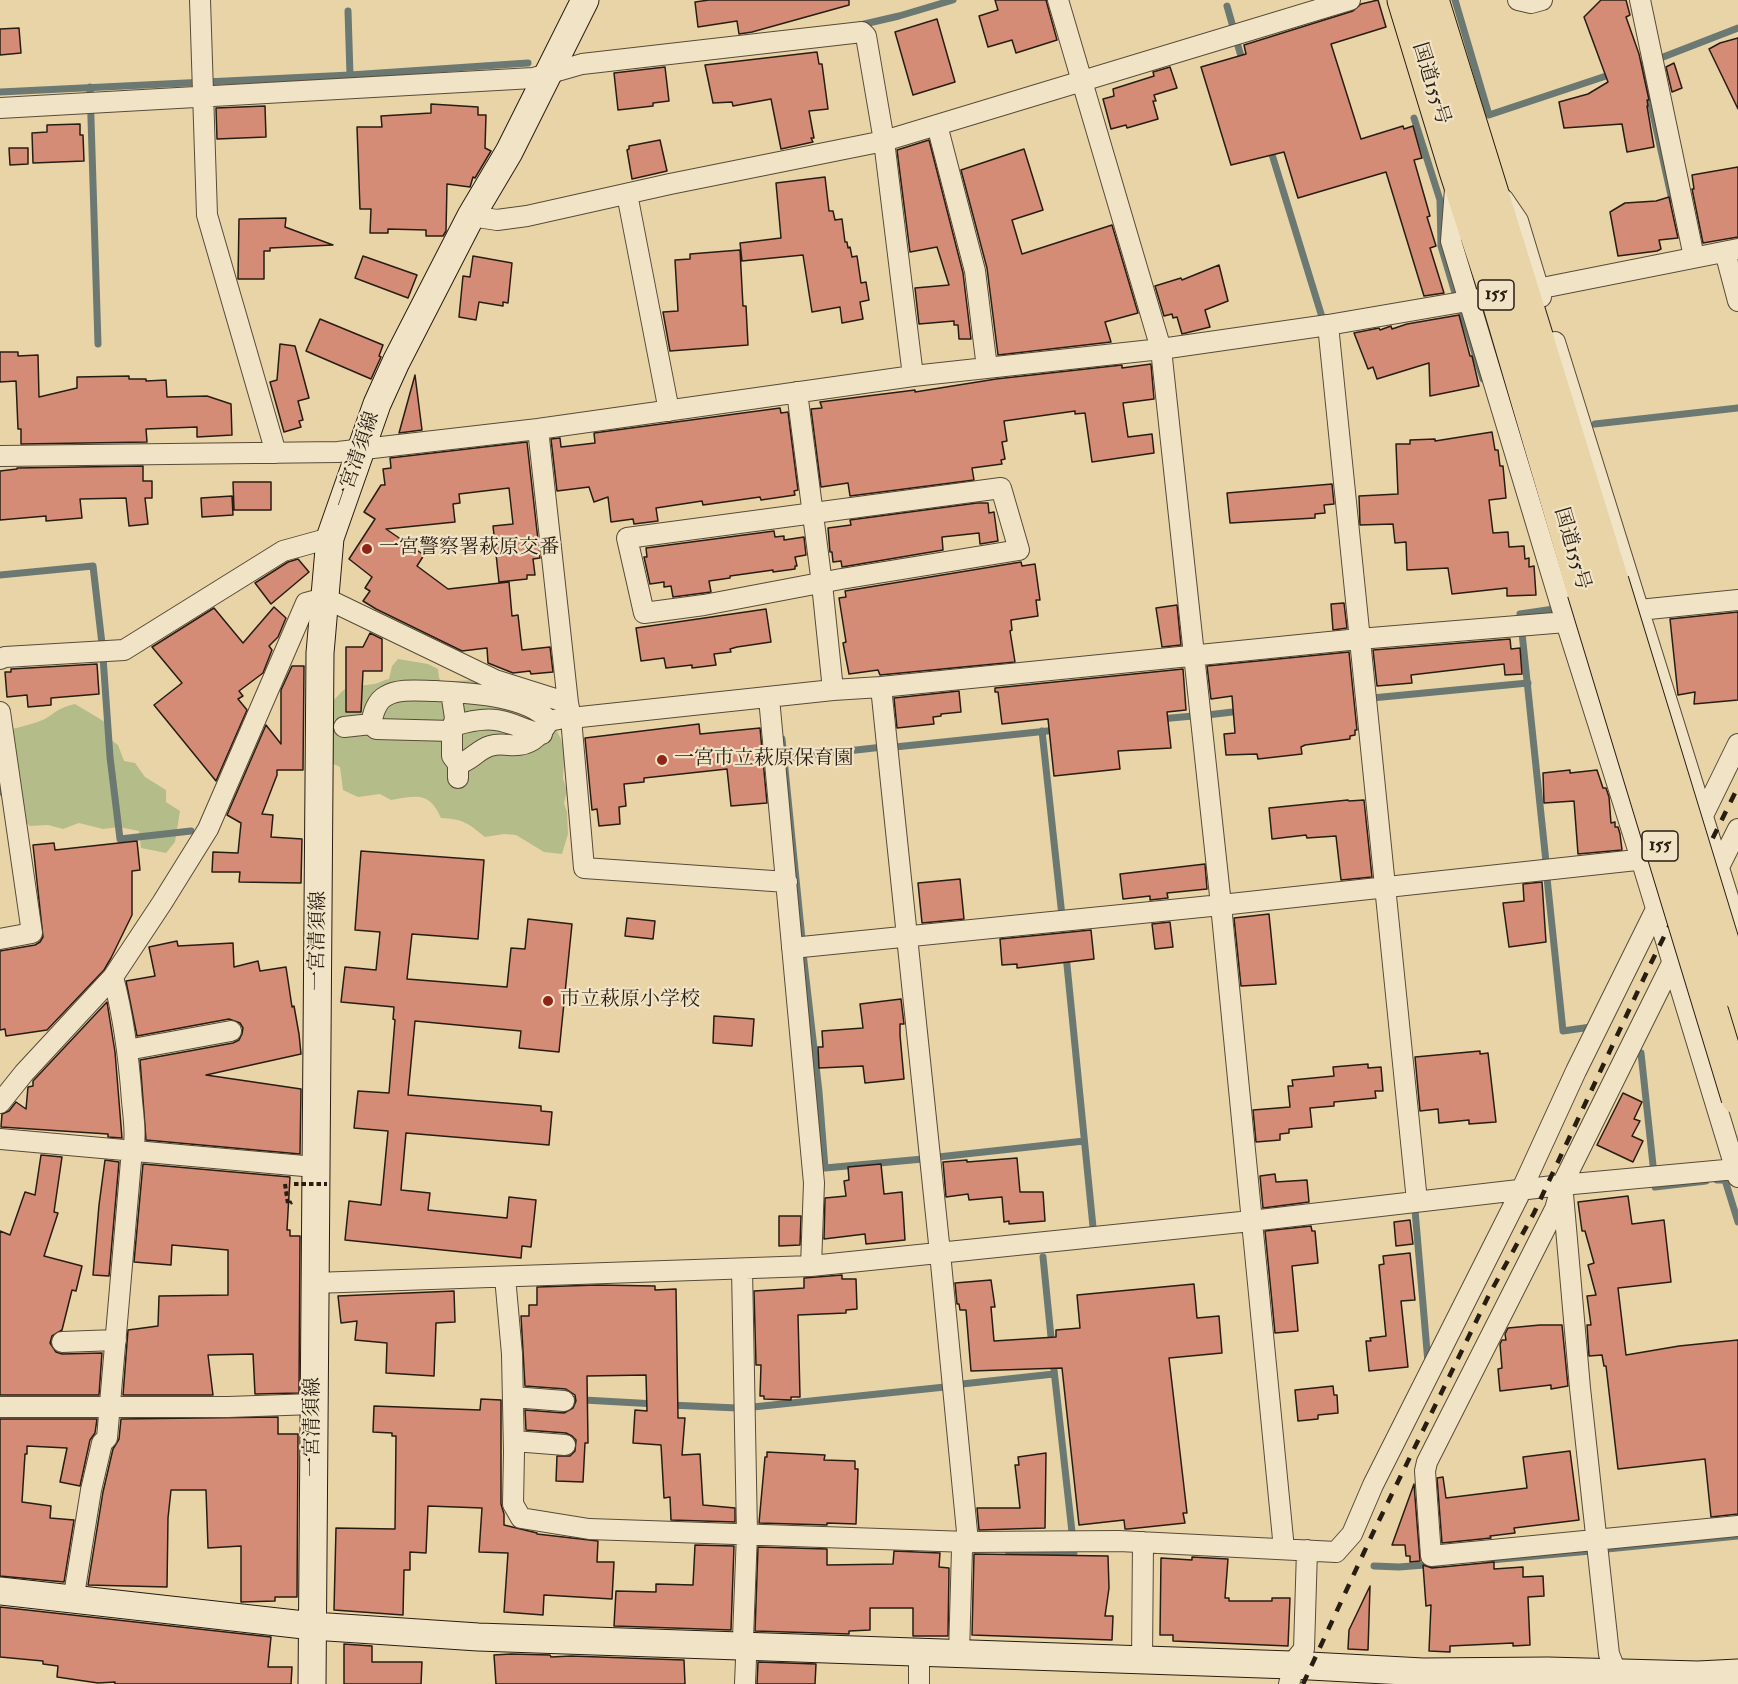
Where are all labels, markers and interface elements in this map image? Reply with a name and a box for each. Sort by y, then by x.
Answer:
street label: 国道155号 [1406,40,1454,128]
road number: 155 [1478,280,1514,310]
street label: 一宮清須線 [330,409,386,511]
street label: 国道155号 [1548,505,1594,593]
place label: 一宮警察署萩原交番 [379,537,559,561]
marker: 一宮警察署萩原交番 [360,542,374,556]
place label: 一宮市立萩原保育園 [674,748,854,772]
marker: 一宮市立萩原保育園 [655,753,669,767]
road number: 155 [1642,831,1678,861]
street label: 一宮清須線 [306,891,332,991]
place label: 市立萩原小学校 [560,989,700,1013]
marker: 市立萩原小学校 [541,994,555,1008]
street label: 一宮清須線 [302,1377,326,1477]

